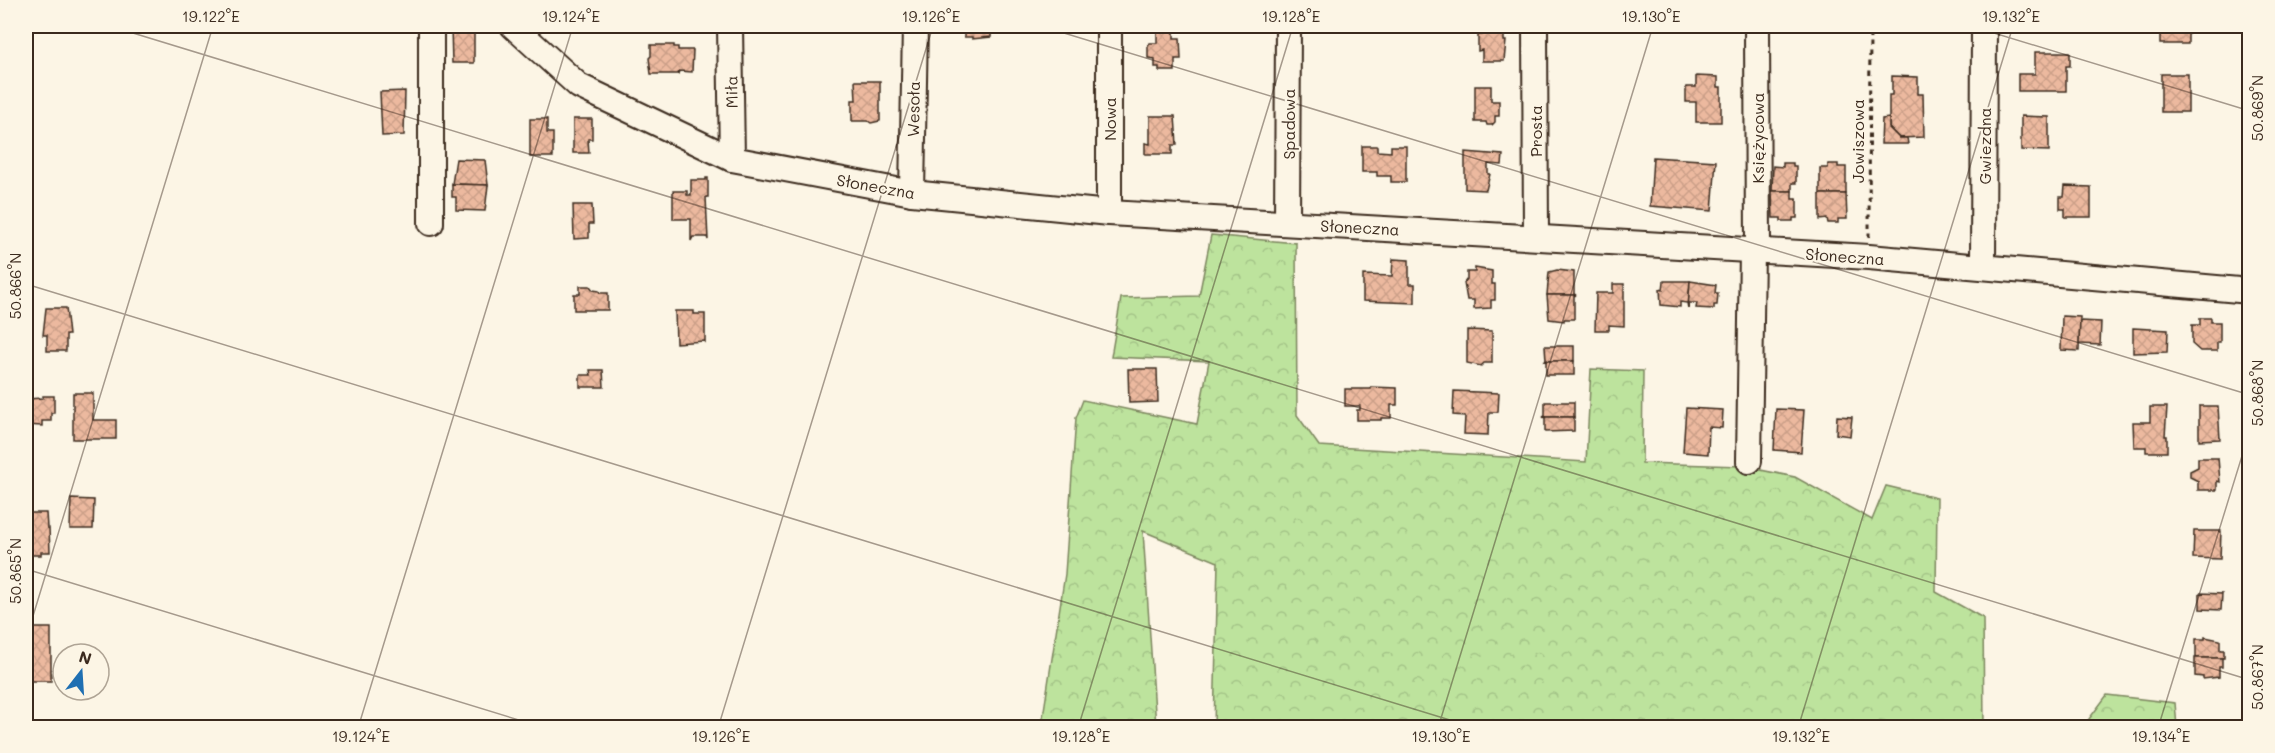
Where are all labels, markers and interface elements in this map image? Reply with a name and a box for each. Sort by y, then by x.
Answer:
text: 19.122°E [182,6,240,26]
text: 19.124°E [542,6,601,26]
text: 19.126°E [902,6,961,26]
text: 19.128°E [1262,6,1321,26]
text: 19.130°E [1621,6,1681,26]
text: 19.132°E [1982,6,2041,26]
street label: Miła [720,75,742,108]
text: 50.869°N [2247,75,2267,141]
street label: Wesoła [902,81,924,137]
street label: Spadowa [1278,89,1299,159]
street label: Księżycowa [1747,93,1768,183]
street label: Nowa [1099,97,1120,141]
street label: Jowiszowa [1847,99,1868,183]
street label: Prosta [1525,105,1546,157]
street label: Gwiezdna [1974,108,1995,184]
street label: Słoneczna [835,169,917,203]
street label: Słoneczna [1320,214,1400,240]
street label: Słoneczna [1805,243,1885,269]
text: 50.866°N [5,253,25,319]
text: 50.868°N [2247,360,2267,426]
text: 50.865°N [5,538,25,604]
north arrow [51,642,111,702]
text: 50.867°N [2247,644,2267,710]
text: N [77,645,94,669]
text: 19.124°E [332,726,391,746]
text: 19.126°E [692,726,751,746]
text: 19.128°E [1052,726,1111,746]
text: 19.130°E [1411,726,1471,746]
text: 19.132°E [1772,726,1831,746]
text: 19.134°E [2132,726,2191,746]

